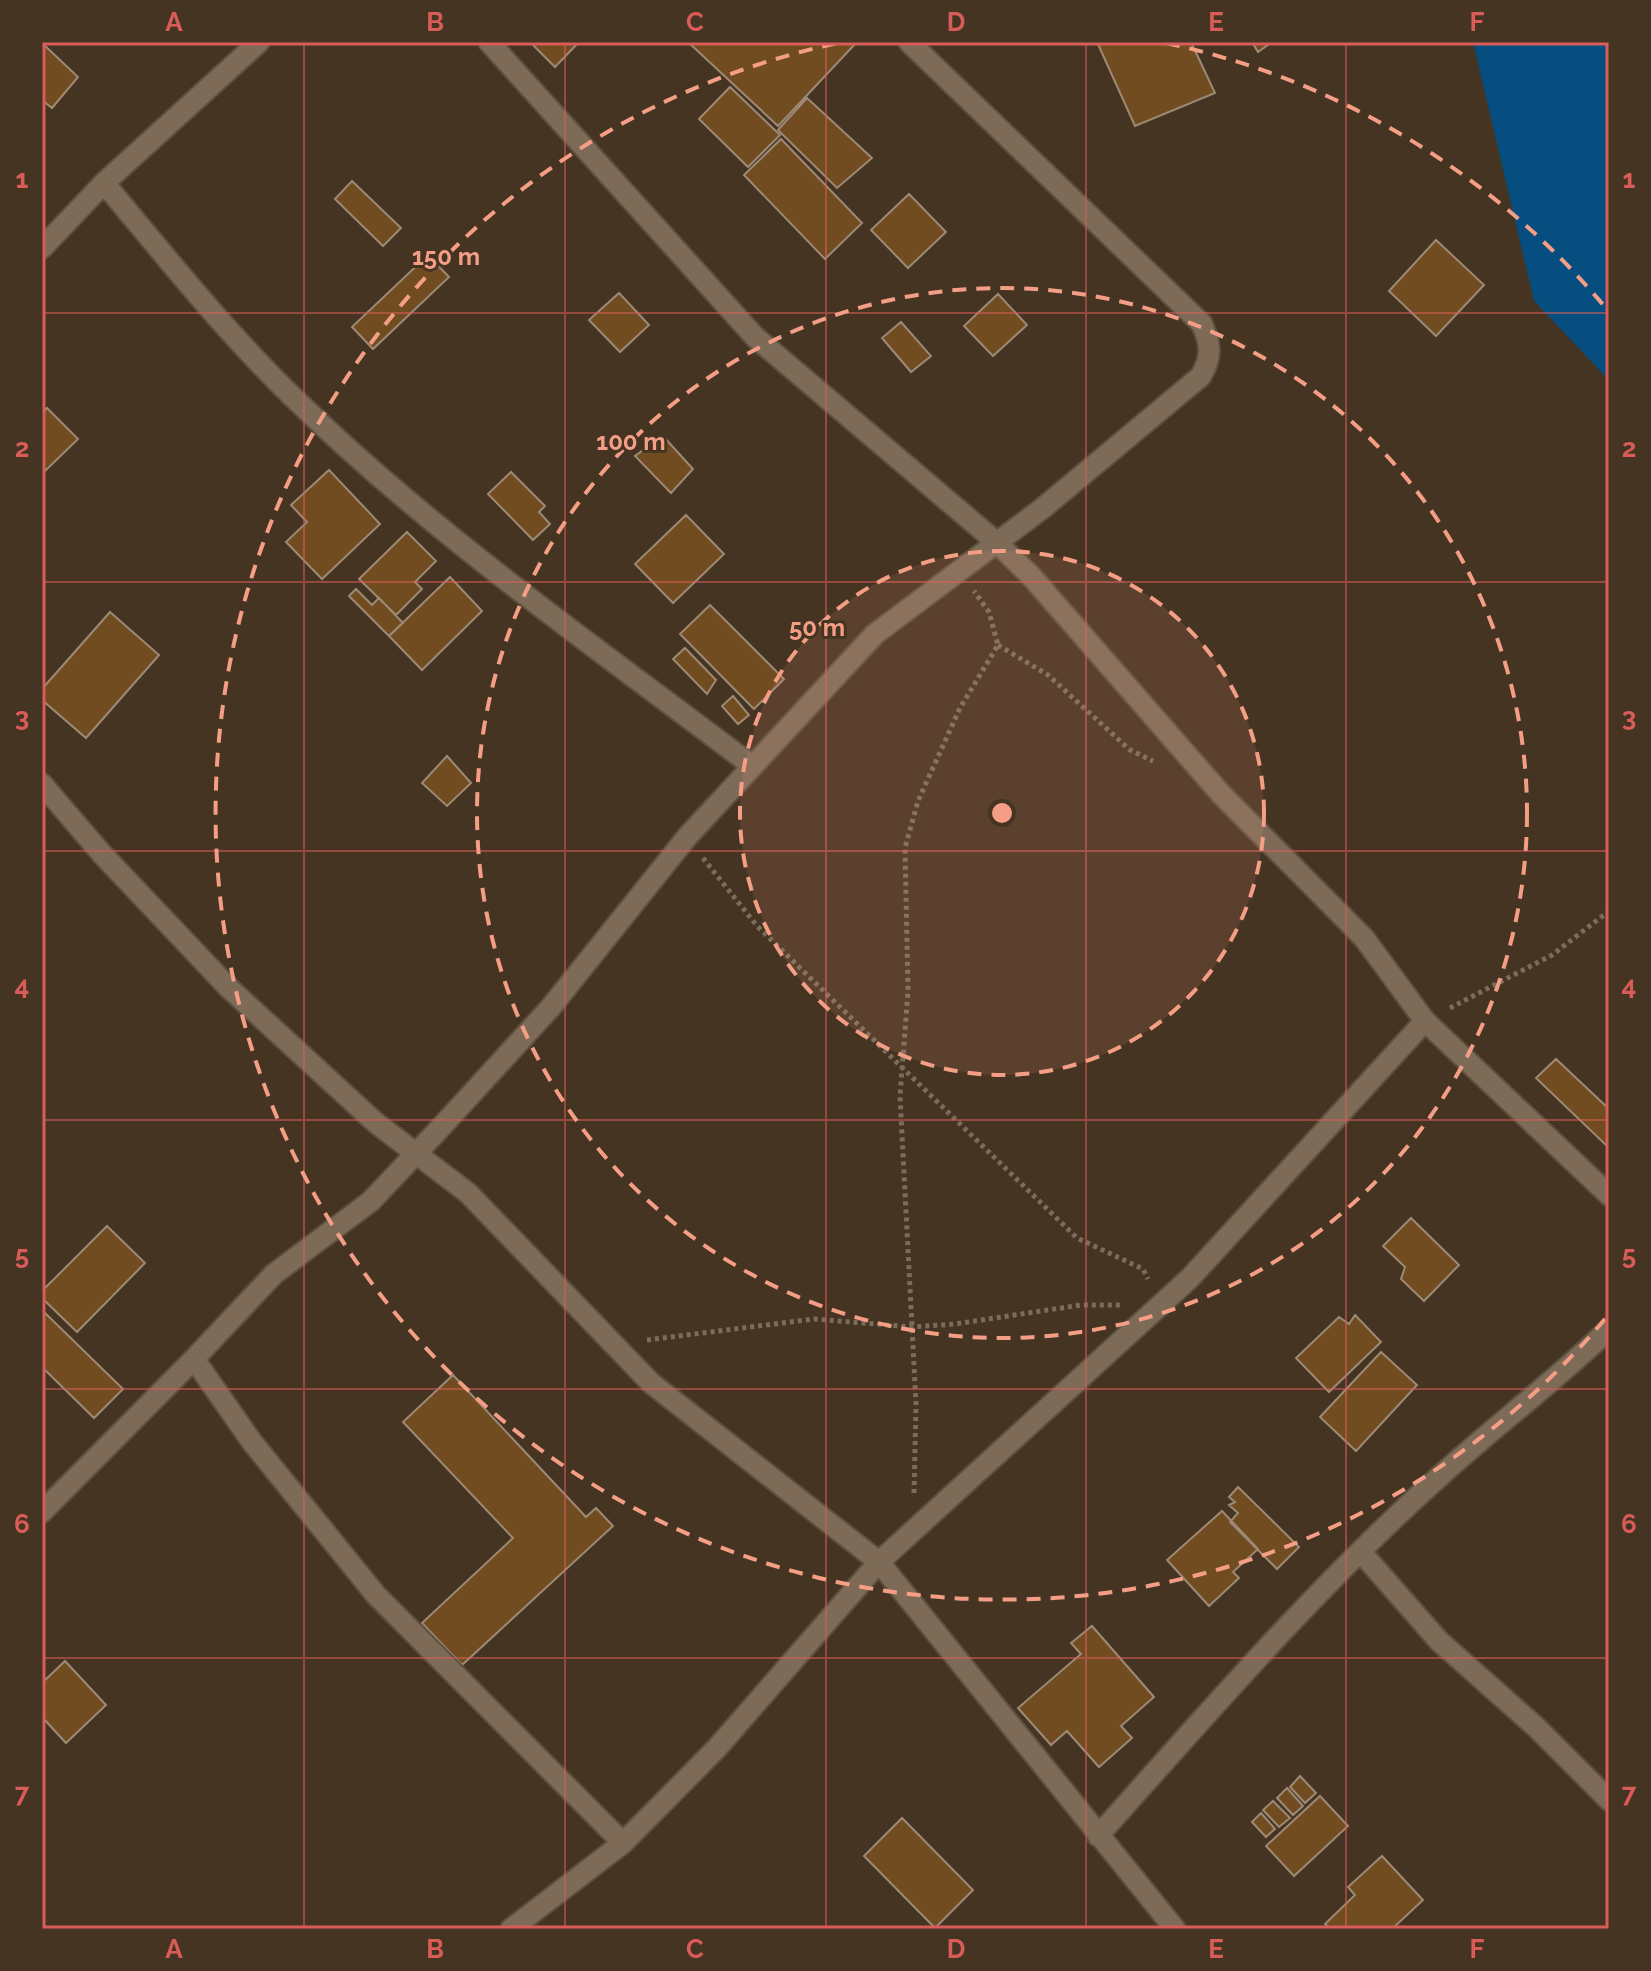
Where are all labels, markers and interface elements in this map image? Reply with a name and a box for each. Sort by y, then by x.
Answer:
text: A [165,7,183,37]
text: B [426,7,444,37]
text: C [686,7,704,37]
text: D [947,7,965,37]
text: E [1208,7,1224,37]
text: F [1470,7,1485,37]
text: 1 [16,164,29,194]
text: 1 [1623,164,1636,194]
text: 150 m [412,242,480,271]
text: 100 m [596,427,666,456]
text: 2 [15,433,29,463]
text: 2 [1622,433,1636,463]
text: 50 m [789,613,845,642]
text: 3 [15,702,29,732]
text: 3 [1622,702,1636,732]
centre of rings [988,799,1016,827]
text: 4 [15,971,29,1001]
text: 4 [1622,971,1636,1001]
text: 5 [15,1240,29,1270]
text: 5 [1622,1240,1636,1270]
text: 6 [14,1509,30,1539]
text: 6 [1621,1509,1637,1539]
text: 7 [15,1778,30,1808]
text: 7 [1622,1778,1637,1808]
text: A [165,1934,183,1964]
text: B [426,1934,444,1964]
text: C [686,1934,704,1964]
text: D [947,1934,965,1964]
text: E [1208,1934,1224,1964]
text: F [1470,1934,1485,1964]

